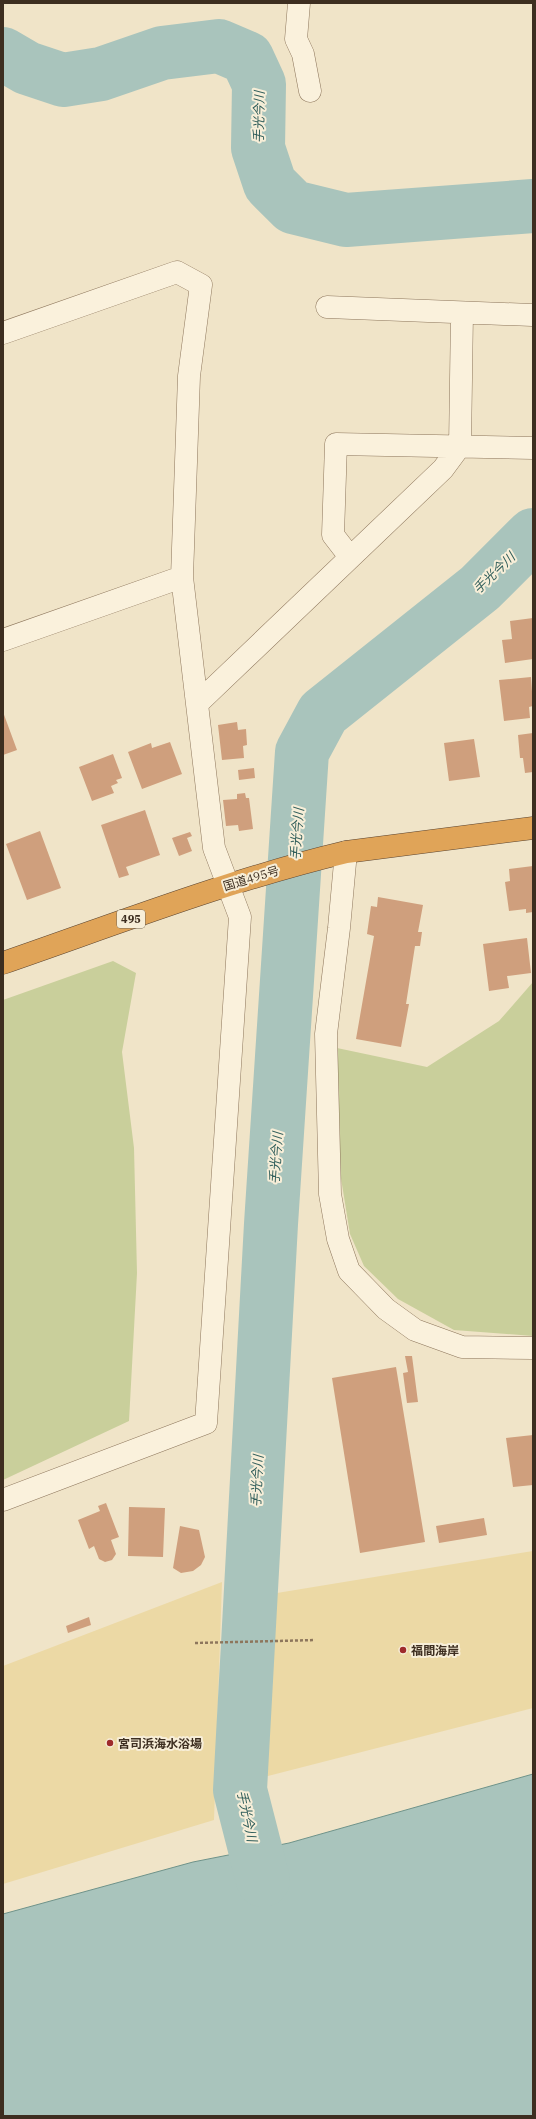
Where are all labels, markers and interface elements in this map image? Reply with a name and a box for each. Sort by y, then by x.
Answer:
water label: 手光今川 [250,89,268,143]
water label: 手光今川 [469,547,520,597]
water label: 手光今川 [287,805,307,861]
street label: 国道495号 [221,862,281,894]
road number: 495 [117,910,145,928]
water label: 手光今川 [266,1129,286,1185]
water label: 手光今川 [247,1453,267,1507]
place label: 福間海岸 [411,1643,459,1658]
marker: 福間海岸 [398,1645,408,1655]
place label: 宮司浜海水浴場 [118,1736,202,1751]
marker: 宮司浜海水浴場 [105,1738,115,1748]
water label: 手光今川 [233,1789,261,1845]

